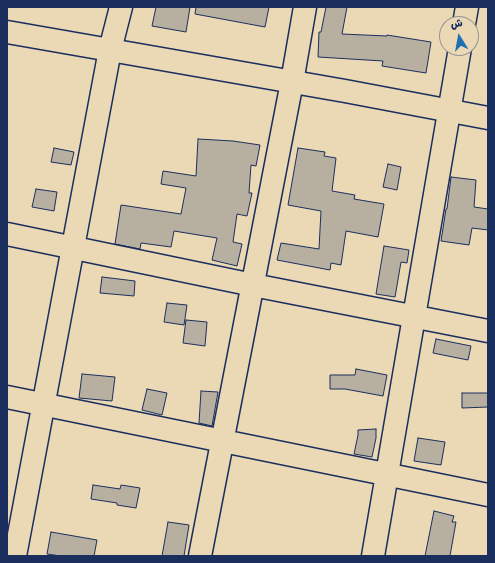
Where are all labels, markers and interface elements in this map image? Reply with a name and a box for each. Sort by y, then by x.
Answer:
north arrow [439,16,479,56]
text: ش [449,16,464,34]

